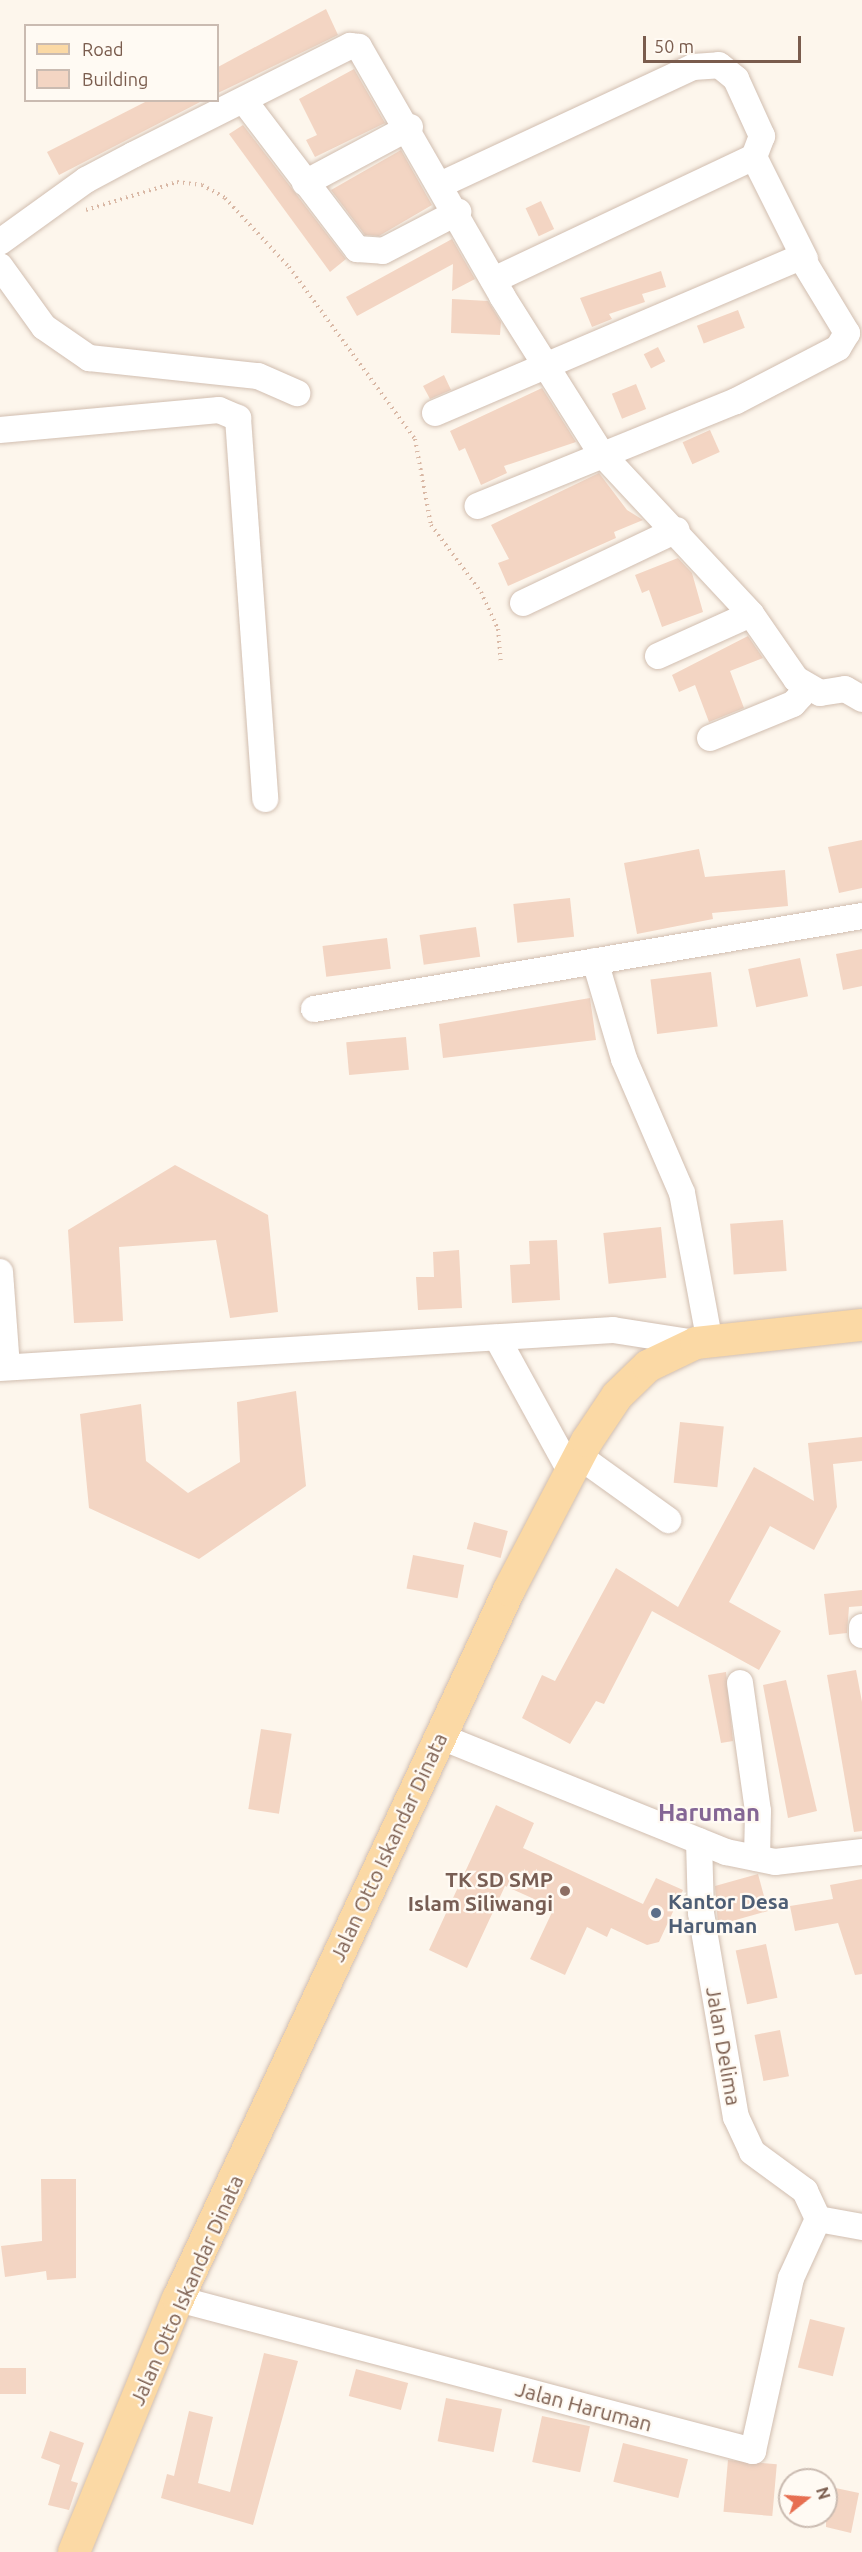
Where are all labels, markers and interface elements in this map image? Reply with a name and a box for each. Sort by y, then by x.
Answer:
legend [24,24,219,102]
scale bar [646,24,804,62]
text: 50 m [654,36,694,56]
text: Road [82,39,124,59]
text: Building [82,69,148,89]
street label: Jalan Otto Iskandar Dinata [324,1729,452,1965]
district label: Haruman [658,1799,760,1827]
place label: TK SD SMP Islam Siliwangi [408,1866,553,1916]
marker: TK SD SMP Islam Siliwangi [558,1884,572,1898]
place label: Kantor Desa Haruman [668,1888,789,1938]
marker: Kantor Desa Haruman [649,1906,663,1920]
street label: Jalan Delima [701,1985,747,2107]
street label: Jalan Otto Iskandar Dinata [124,2171,248,2409]
street label: Jalan Haruman [513,2376,655,2436]
north arrow [778,2468,838,2528]
text: N [813,2485,834,2502]

